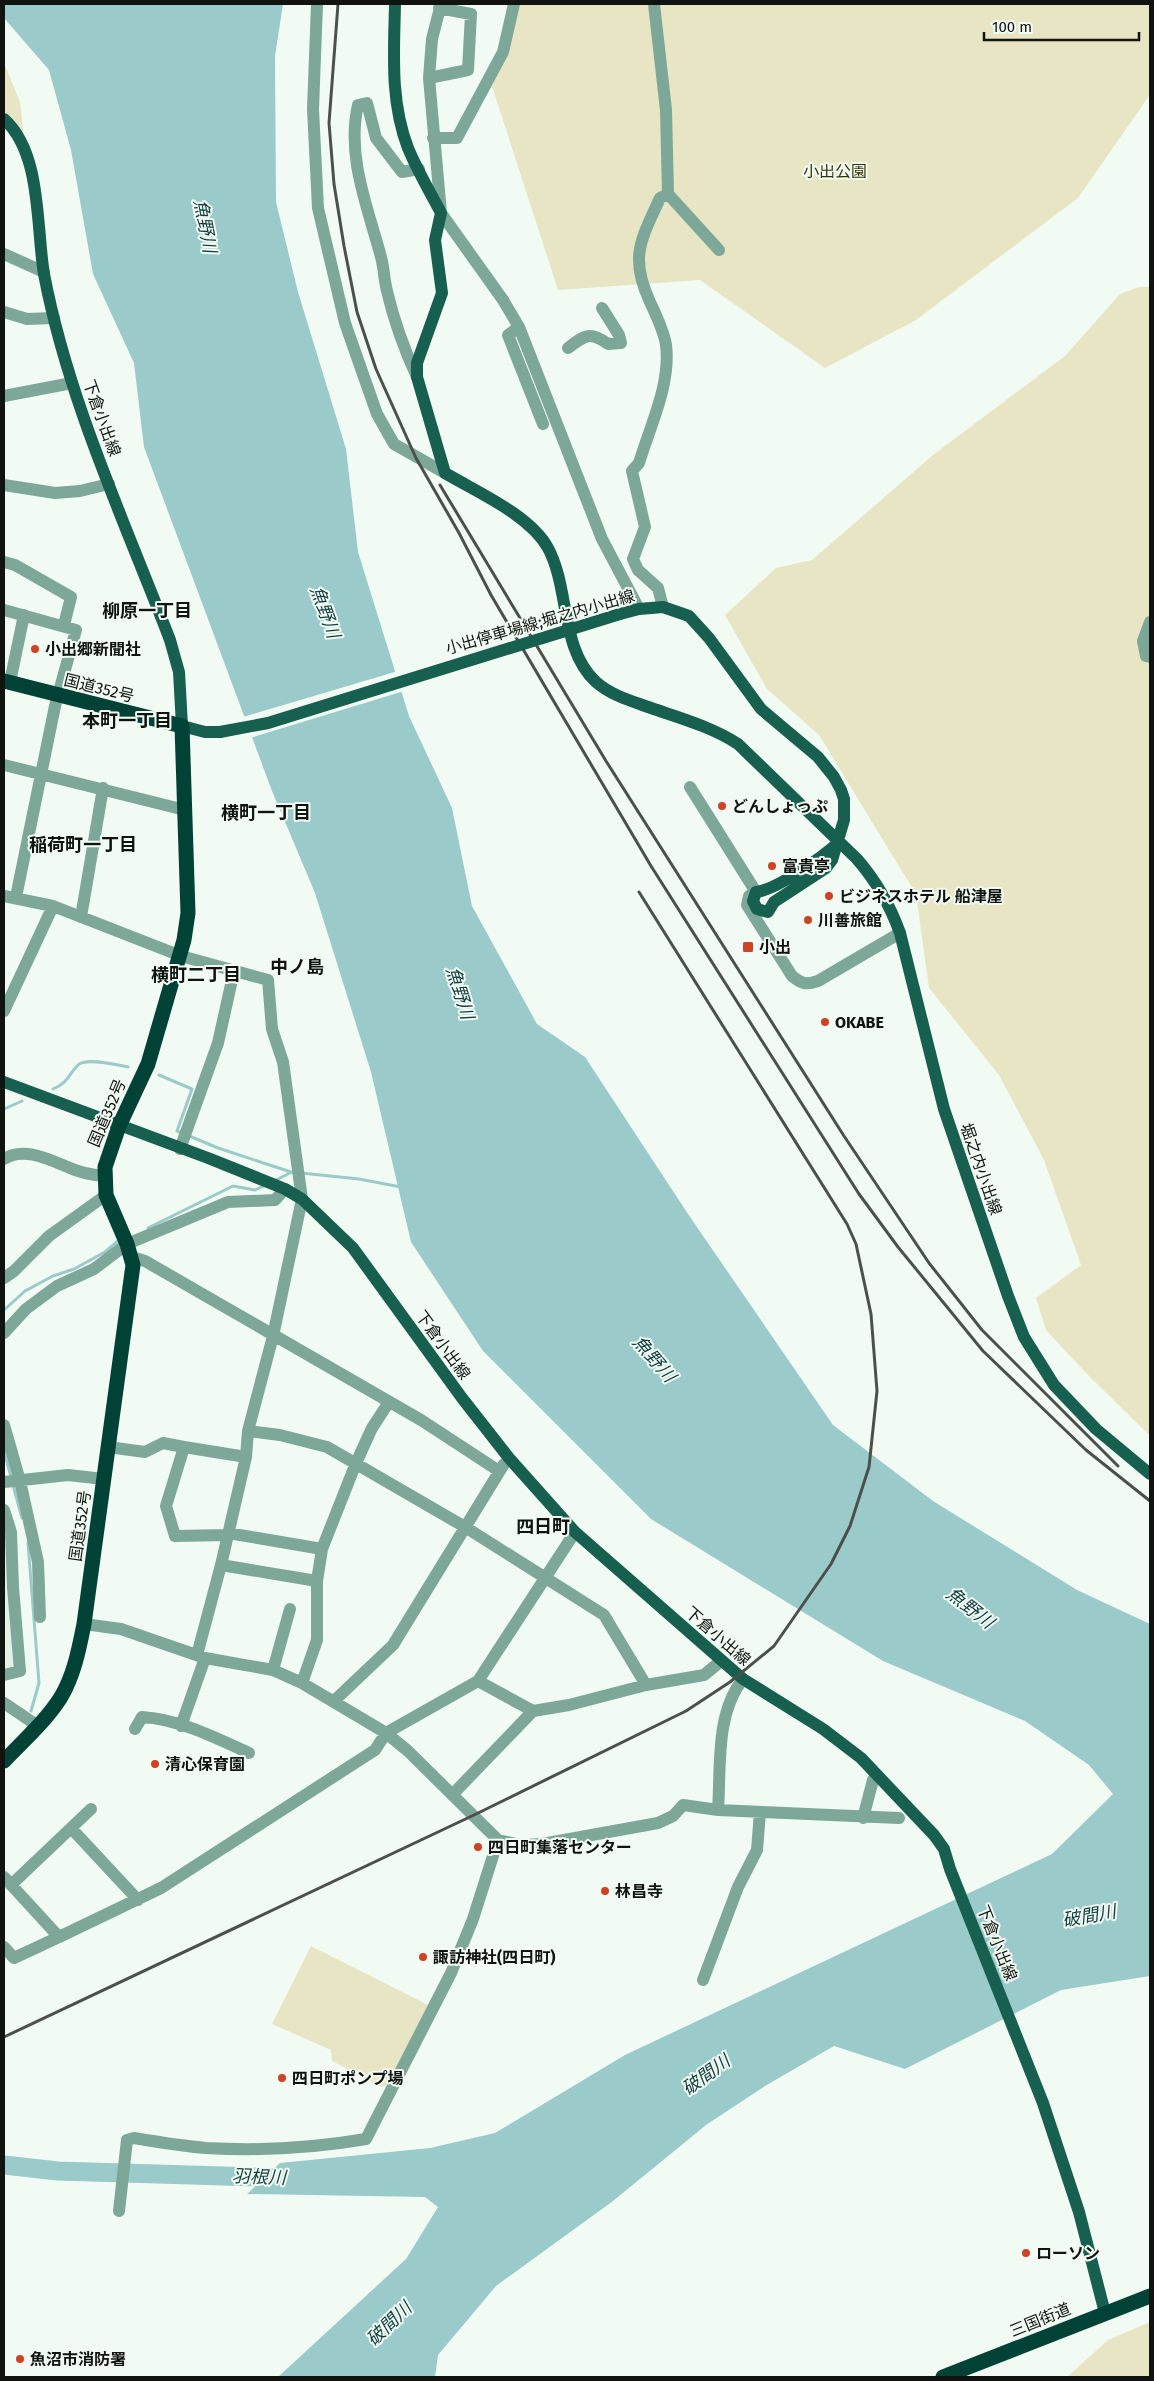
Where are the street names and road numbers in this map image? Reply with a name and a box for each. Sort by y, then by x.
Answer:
street label: 下倉小出線 [79,377,125,459]
street label: 小出停車場線;堀之内小出線 [443,586,637,658]
street label: 国道352号 [62,670,136,706]
street label: 国道352号 [84,1076,130,1150]
street label: 堀之内小出線 [956,1121,1006,1217]
street label: 下倉小出線 [412,1307,474,1383]
street label: 国道352号 [66,1489,94,1563]
street label: 下倉小出線 [682,1603,754,1669]
street label: 下倉小出線 [973,1902,1021,1984]
street label: 三国街道 [1007,2299,1073,2341]

